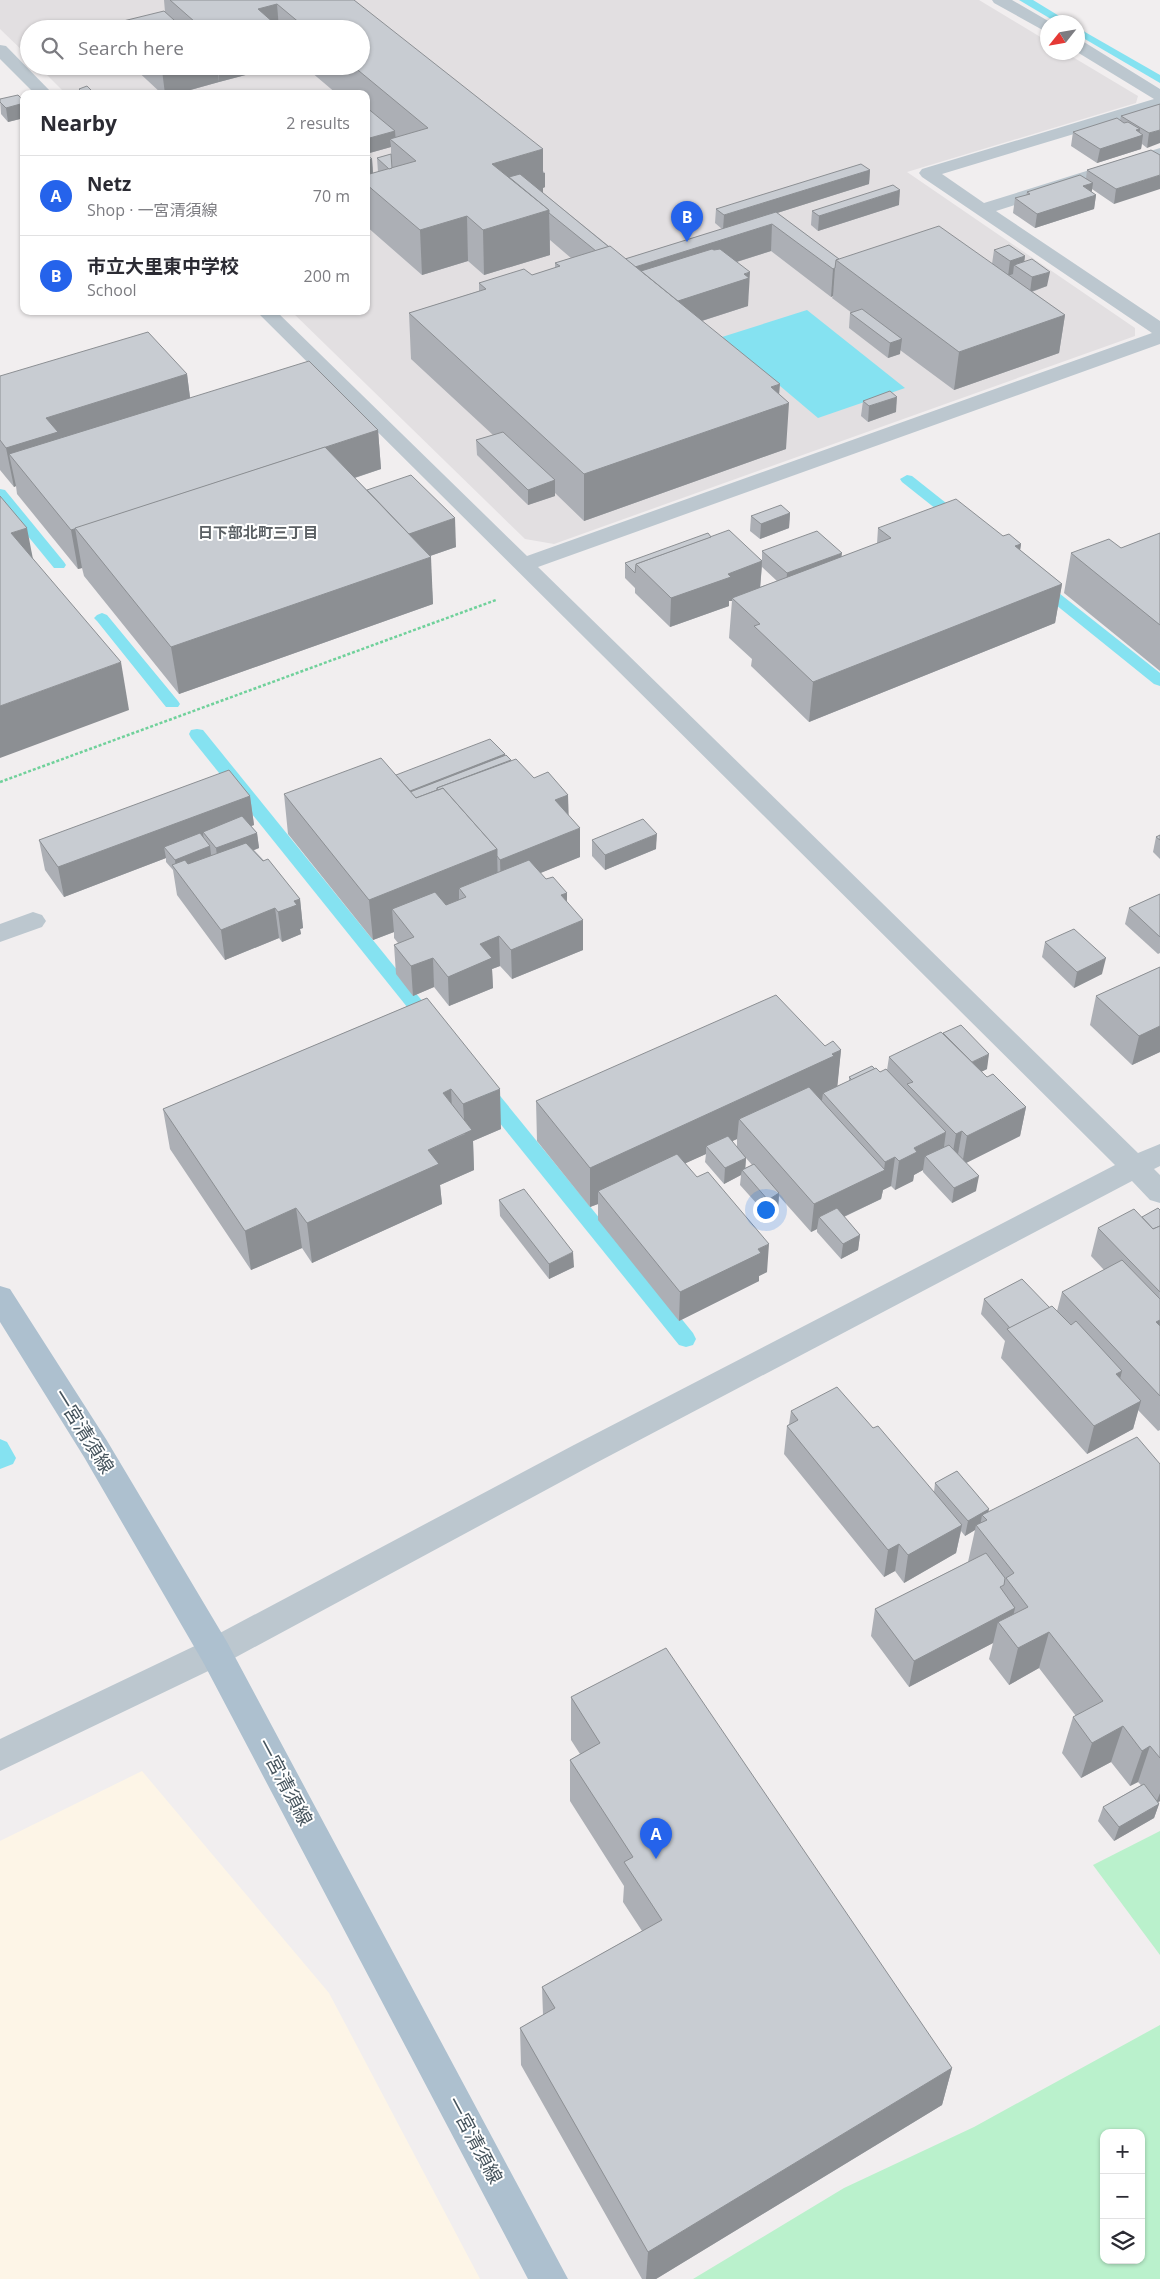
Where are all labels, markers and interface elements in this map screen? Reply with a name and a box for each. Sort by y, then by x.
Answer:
north arrow [1040,15,1085,60]
search box [20,20,370,75]
icon: search [38,34,66,62]
text: Search here [78,35,184,61]
text: Nearby [40,109,117,137]
text: 2 results [286,112,350,134]
text: Netz [87,171,131,197]
text: A [50,185,62,207]
text: 70 m [313,185,350,207]
text: Shop · 一宮清須線 [87,199,218,221]
pin: B [671,201,703,242]
text: 市立大里東中学校 [87,253,239,279]
text: B [51,265,61,287]
text: 200 m [304,265,350,287]
text: School [87,279,137,301]
district label: 日下部北町三丁目 [198,522,318,542]
your location [753,1197,779,1223]
street label: 一宮清須線 [48,1384,120,1478]
street label: 一宮清須線 [251,1734,319,1830]
pin: A [640,1818,672,1859]
street label: 一宮清須線 [441,2092,509,2188]
map controls [1100,2129,1145,2264]
button: + [1100,2129,1145,2174]
button: − [1100,2174,1145,2219]
button: layers [1100,2219,1145,2264]

